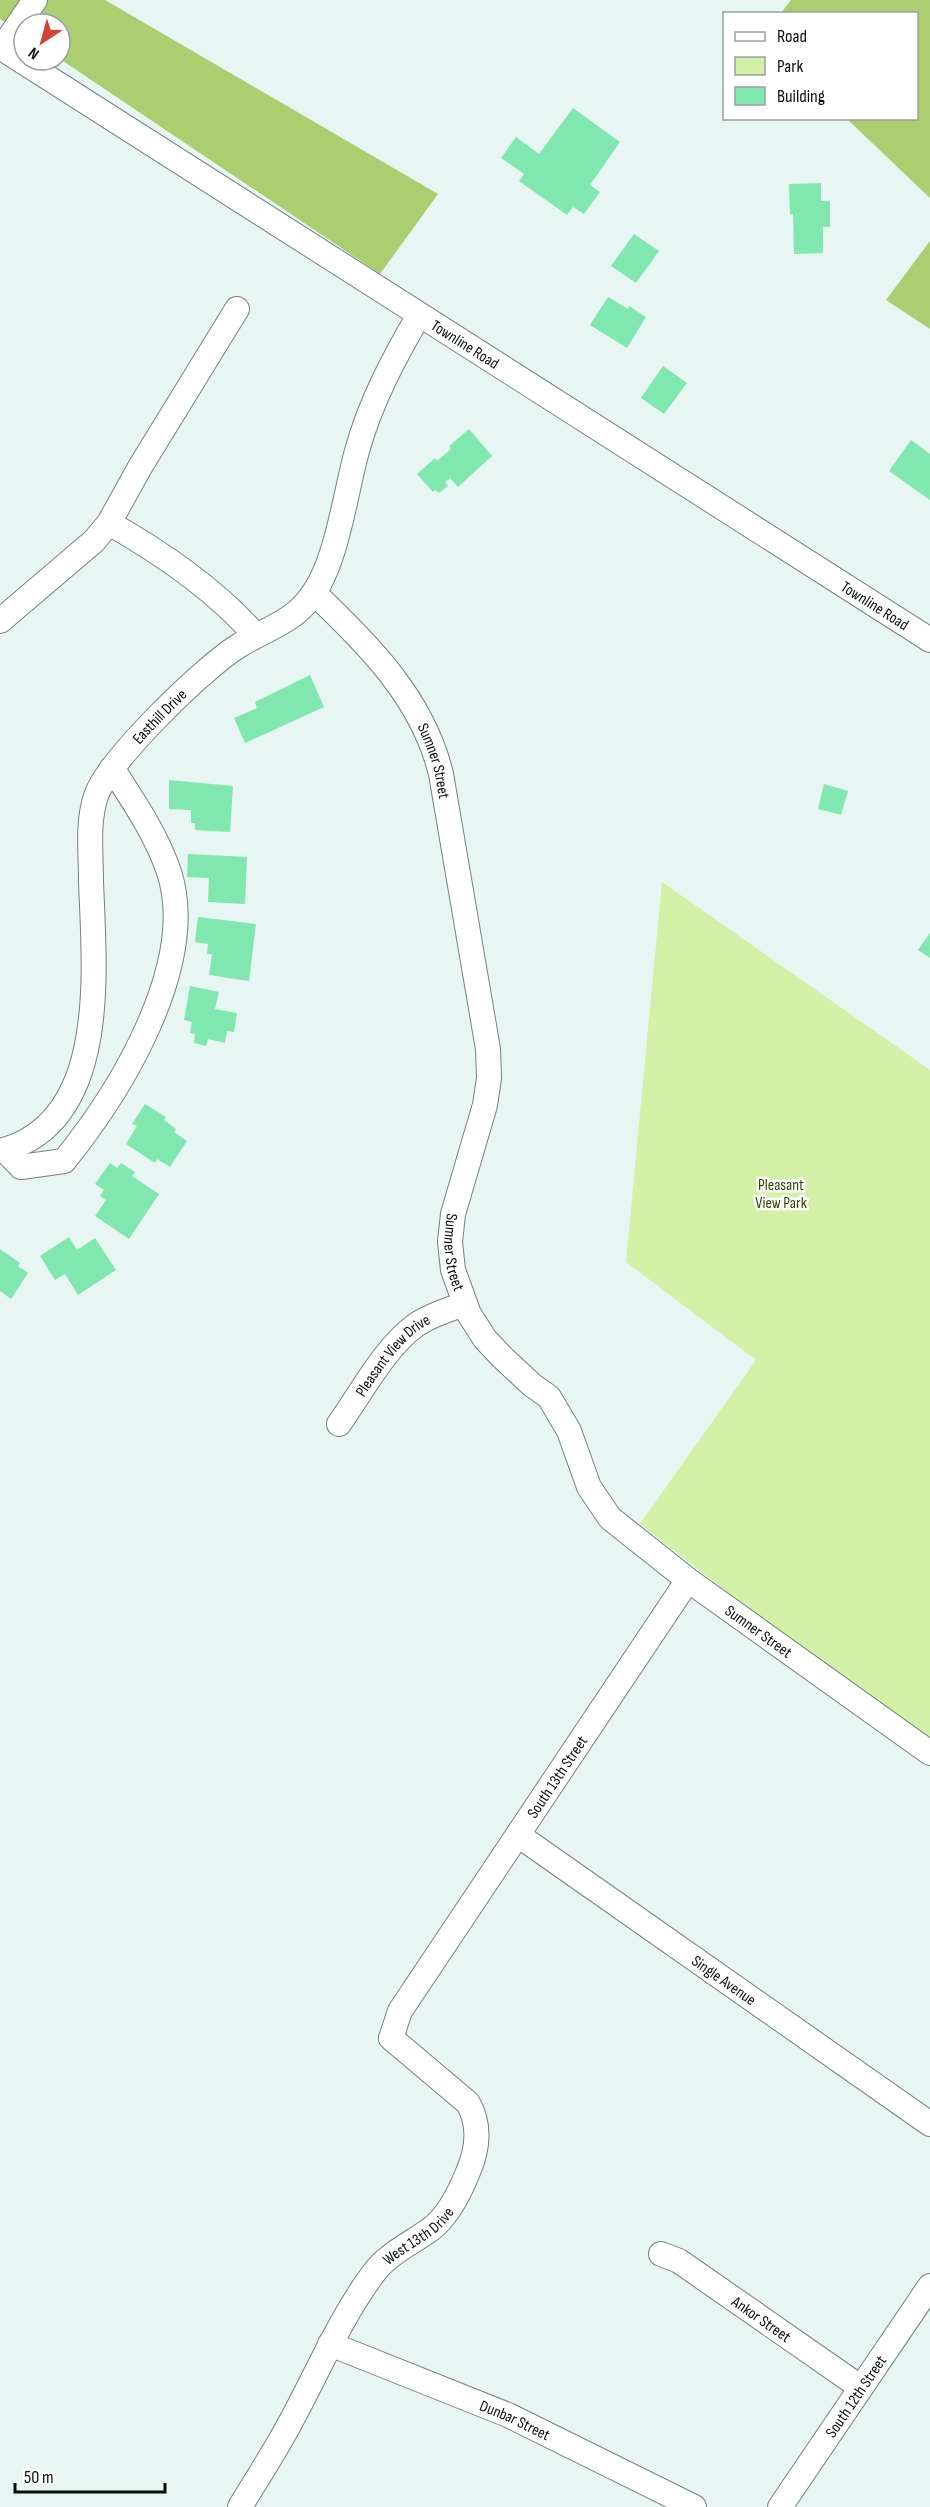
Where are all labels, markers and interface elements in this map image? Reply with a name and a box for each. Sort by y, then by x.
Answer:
north arrow [12,12,72,72]
legend [723,12,918,120]
text: Road [777,26,807,47]
text: N [25,43,43,63]
text: Park [777,56,803,77]
text: Building [777,86,825,107]
street label: Townline Road [427,316,502,374]
street label: Townline Road [837,578,912,635]
street label: Easthill Drive [129,685,191,748]
street label: Sumner Street [413,720,453,800]
park label: Pleasant View Park [755,1176,807,1213]
street label: Sumner Street [439,1212,468,1294]
street label: Pleasant View Drive [352,1311,433,1400]
street label: Sumner Street [721,1602,796,1662]
street label: South 13th Street [524,1733,592,1822]
street label: Single Avenue [688,1952,759,2010]
street label: West 13th Drive [379,2204,459,2270]
street label: Ankor Street [727,2292,794,2347]
street label: South 12th Street [822,2352,891,2442]
street label: Dunbar Street [477,2397,553,2445]
scale bar [15,2456,165,2494]
text: 50 m [24,2467,54,2488]

